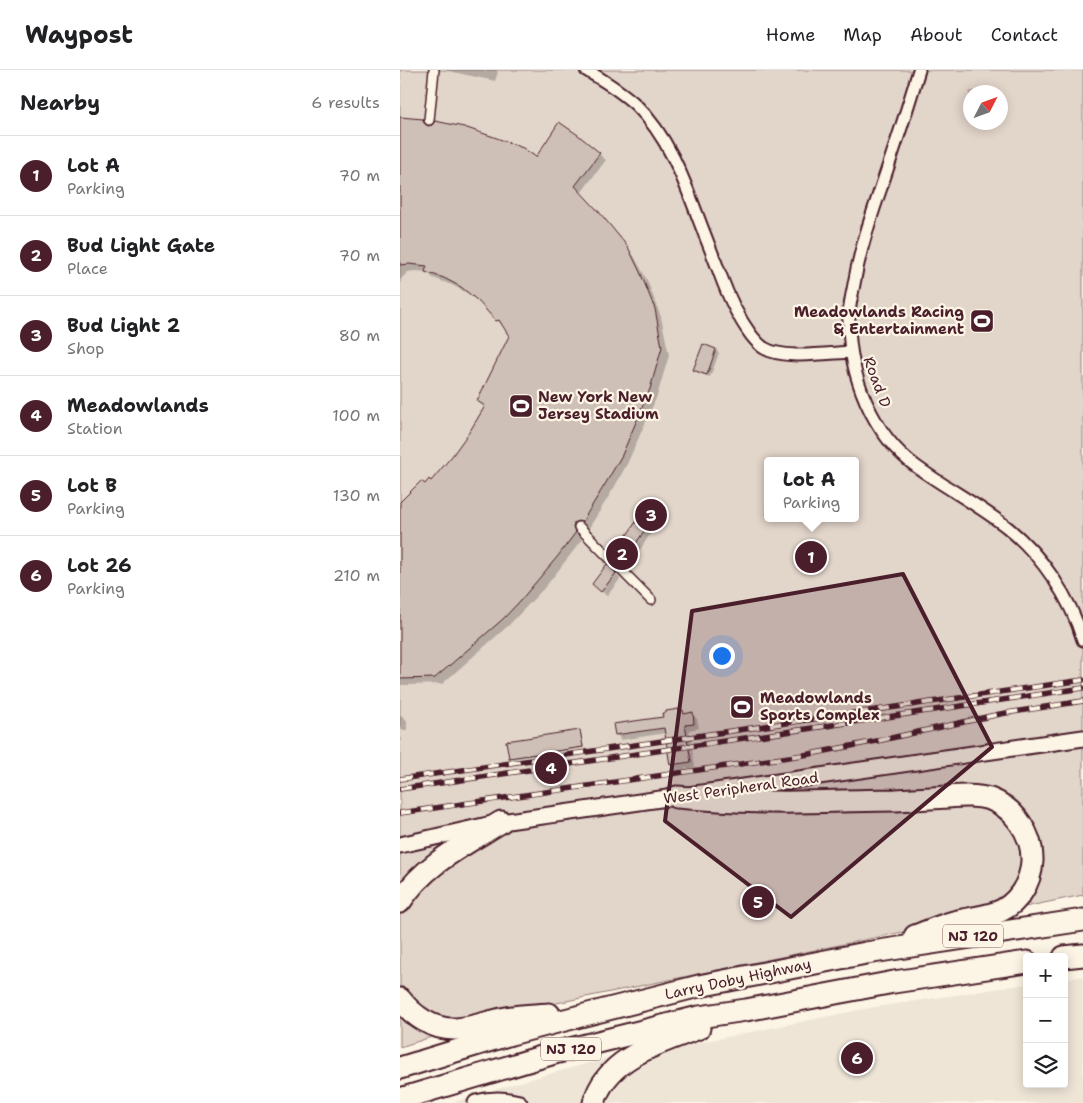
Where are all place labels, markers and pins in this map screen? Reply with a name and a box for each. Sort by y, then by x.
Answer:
place label: Meadowlands Racing & Entertainment [794,302,964,339]
sports icon: Meadowlands Racing & Entertainment [969,308,995,334]
place label: New York New Jersey Stadium [538,387,659,424]
sports icon: New York New Jersey Stadium [508,393,534,419]
pin: 3 [635,496,667,534]
pin: 2 [606,535,638,573]
pin: 1 [795,538,827,576]
place label: Meadowlands Sports Complex [760,688,880,725]
sports icon: Meadowlands Sports Complex [729,694,755,720]
pin: 4 [535,749,567,787]
pin: 5 [742,883,774,921]
pin: 6 [841,1039,873,1077]

